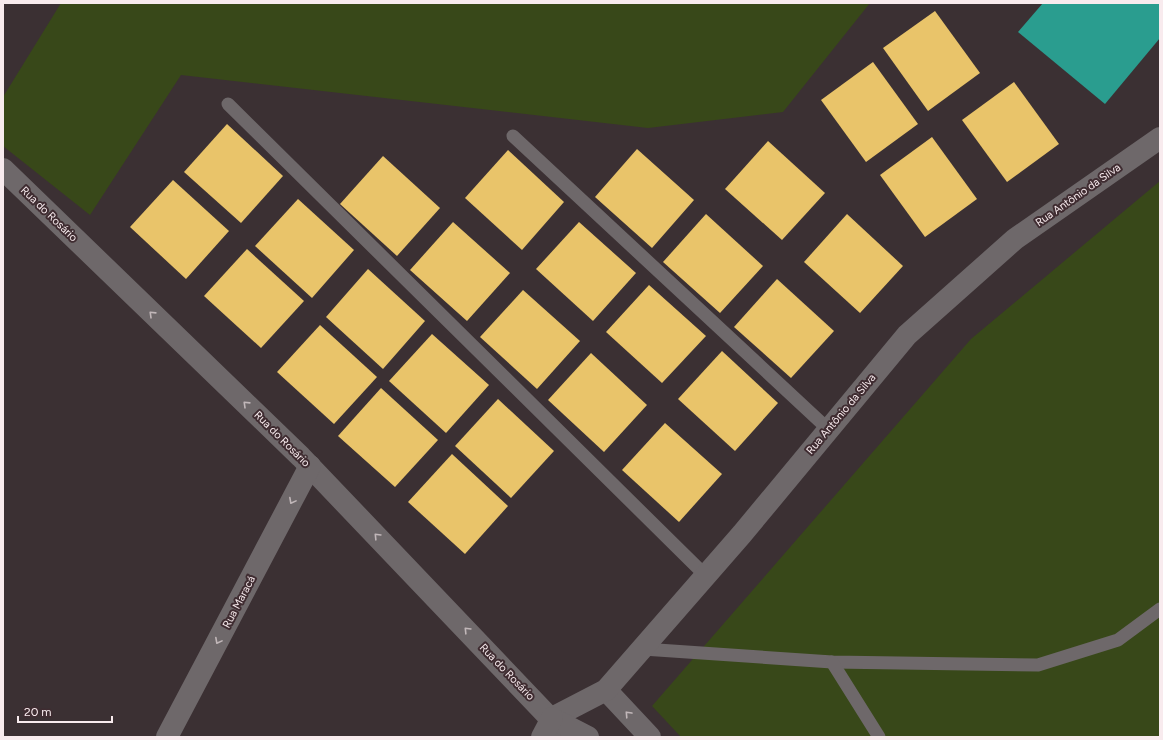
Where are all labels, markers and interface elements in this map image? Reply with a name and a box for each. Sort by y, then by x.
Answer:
street label: Rua Antônio da Silva [1033,161,1123,229]
street label: Rua do Rosário [18,184,80,244]
one-way arrow [149,311,157,318]
street label: Rua Antônio da Silva [804,371,878,457]
one-way arrow [243,401,251,409]
street label: Rua do Rosário [251,408,313,470]
one-way arrow [289,497,296,504]
one-way arrow [374,533,382,541]
street label: Rua Maracá [220,574,258,630]
one-way arrow [464,627,472,635]
one-way arrow [215,637,223,644]
street label: Rua do Rosário [477,641,537,703]
scale bar [18,698,112,724]
text: 20 m [24,705,52,719]
one-way arrow [625,711,633,719]

